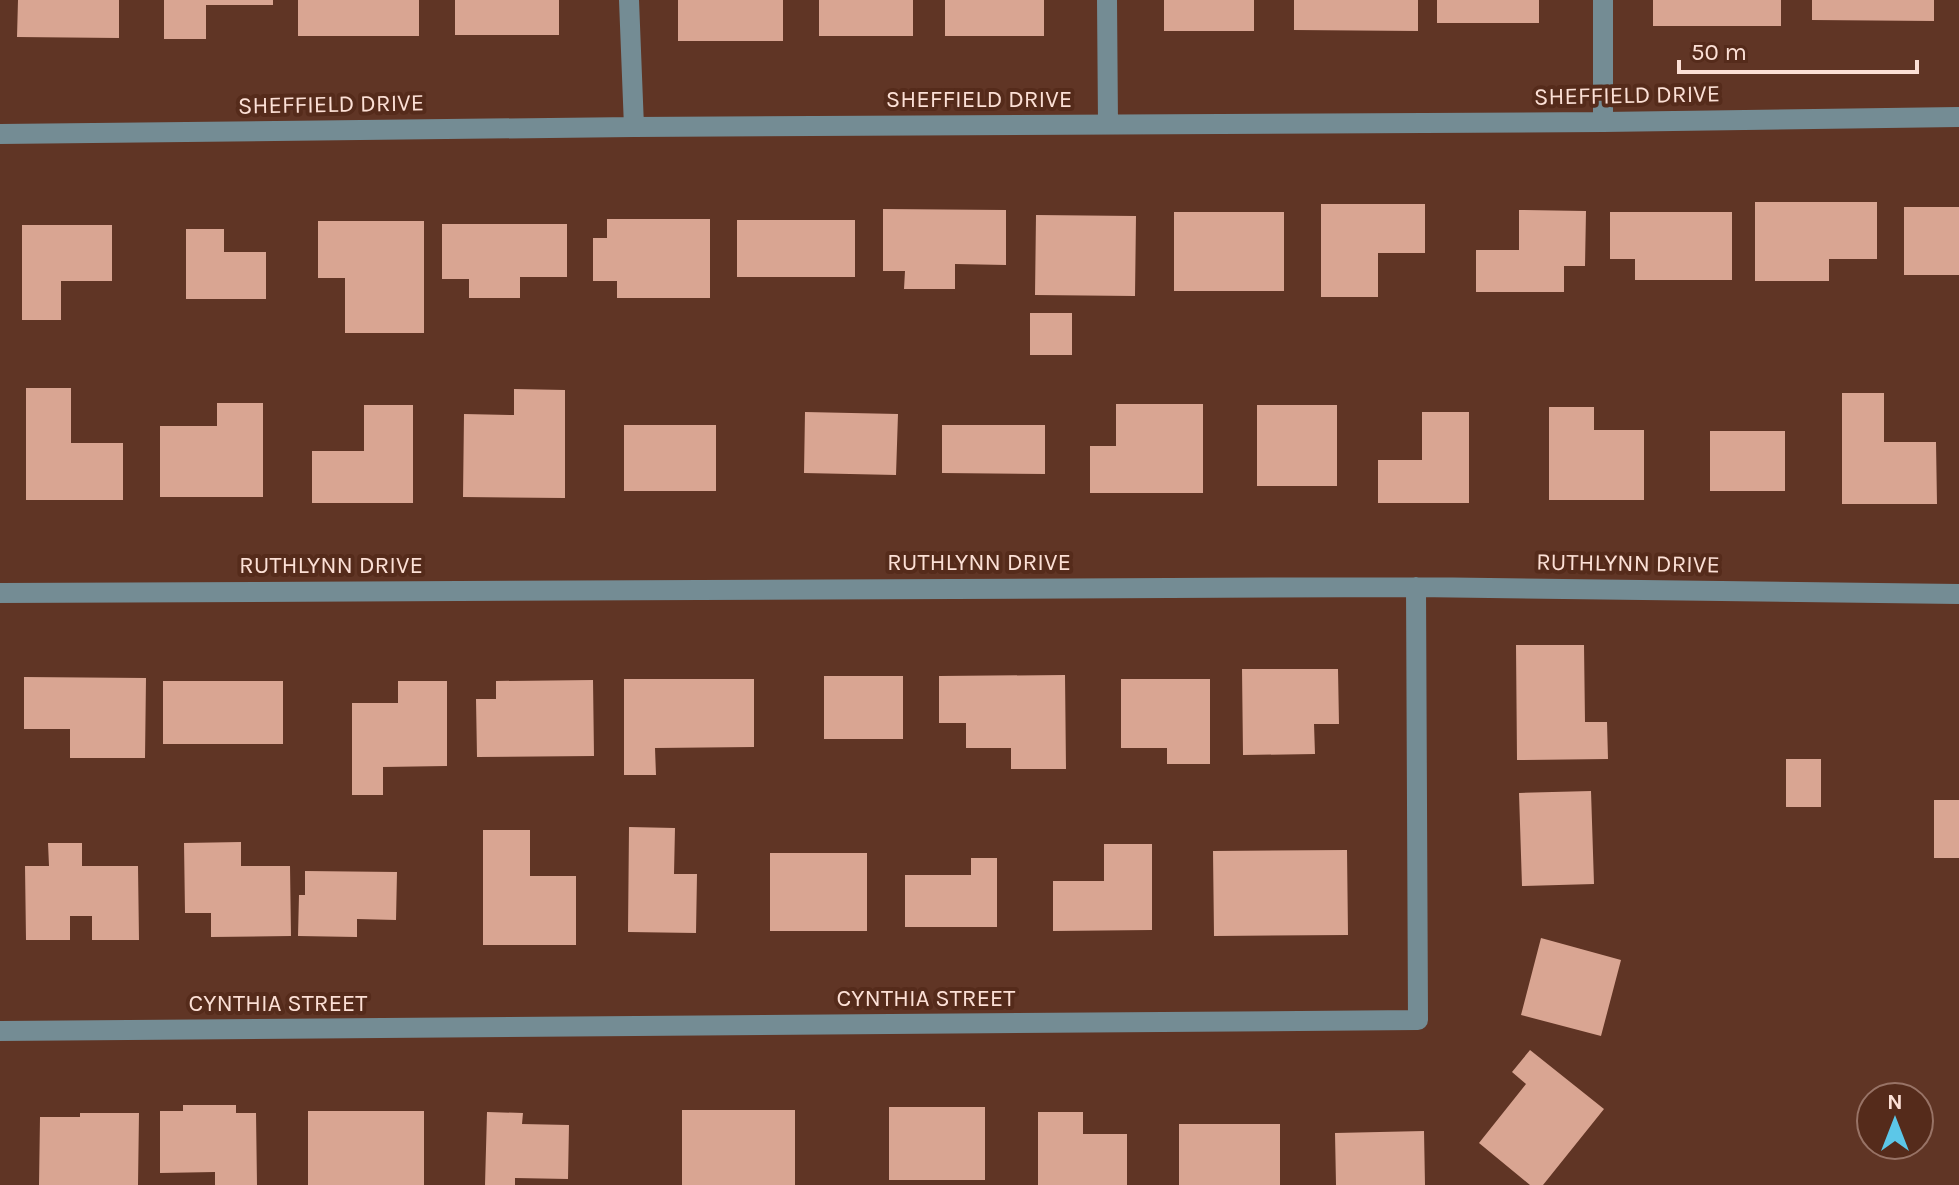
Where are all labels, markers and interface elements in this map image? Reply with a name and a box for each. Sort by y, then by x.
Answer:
scale bar [1679,24,1917,74]
text: 50 m [1691,38,1747,66]
street label: SHEFFIELD DRIVE [1534,79,1720,111]
street label: SHEFFIELD DRIVE [886,85,1072,113]
street label: SHEFFIELD DRIVE [238,88,424,120]
street label: RUTHLYNN DRIVE [1536,547,1720,579]
street label: RUTHLYNN DRIVE [887,548,1071,576]
street label: RUTHLYNN DRIVE [239,551,423,579]
street label: CYNTHIA STREET [837,984,1015,1012]
street label: CYNTHIA STREET [189,989,367,1017]
north arrow [1855,1081,1935,1161]
text: N [1887,1089,1903,1115]

